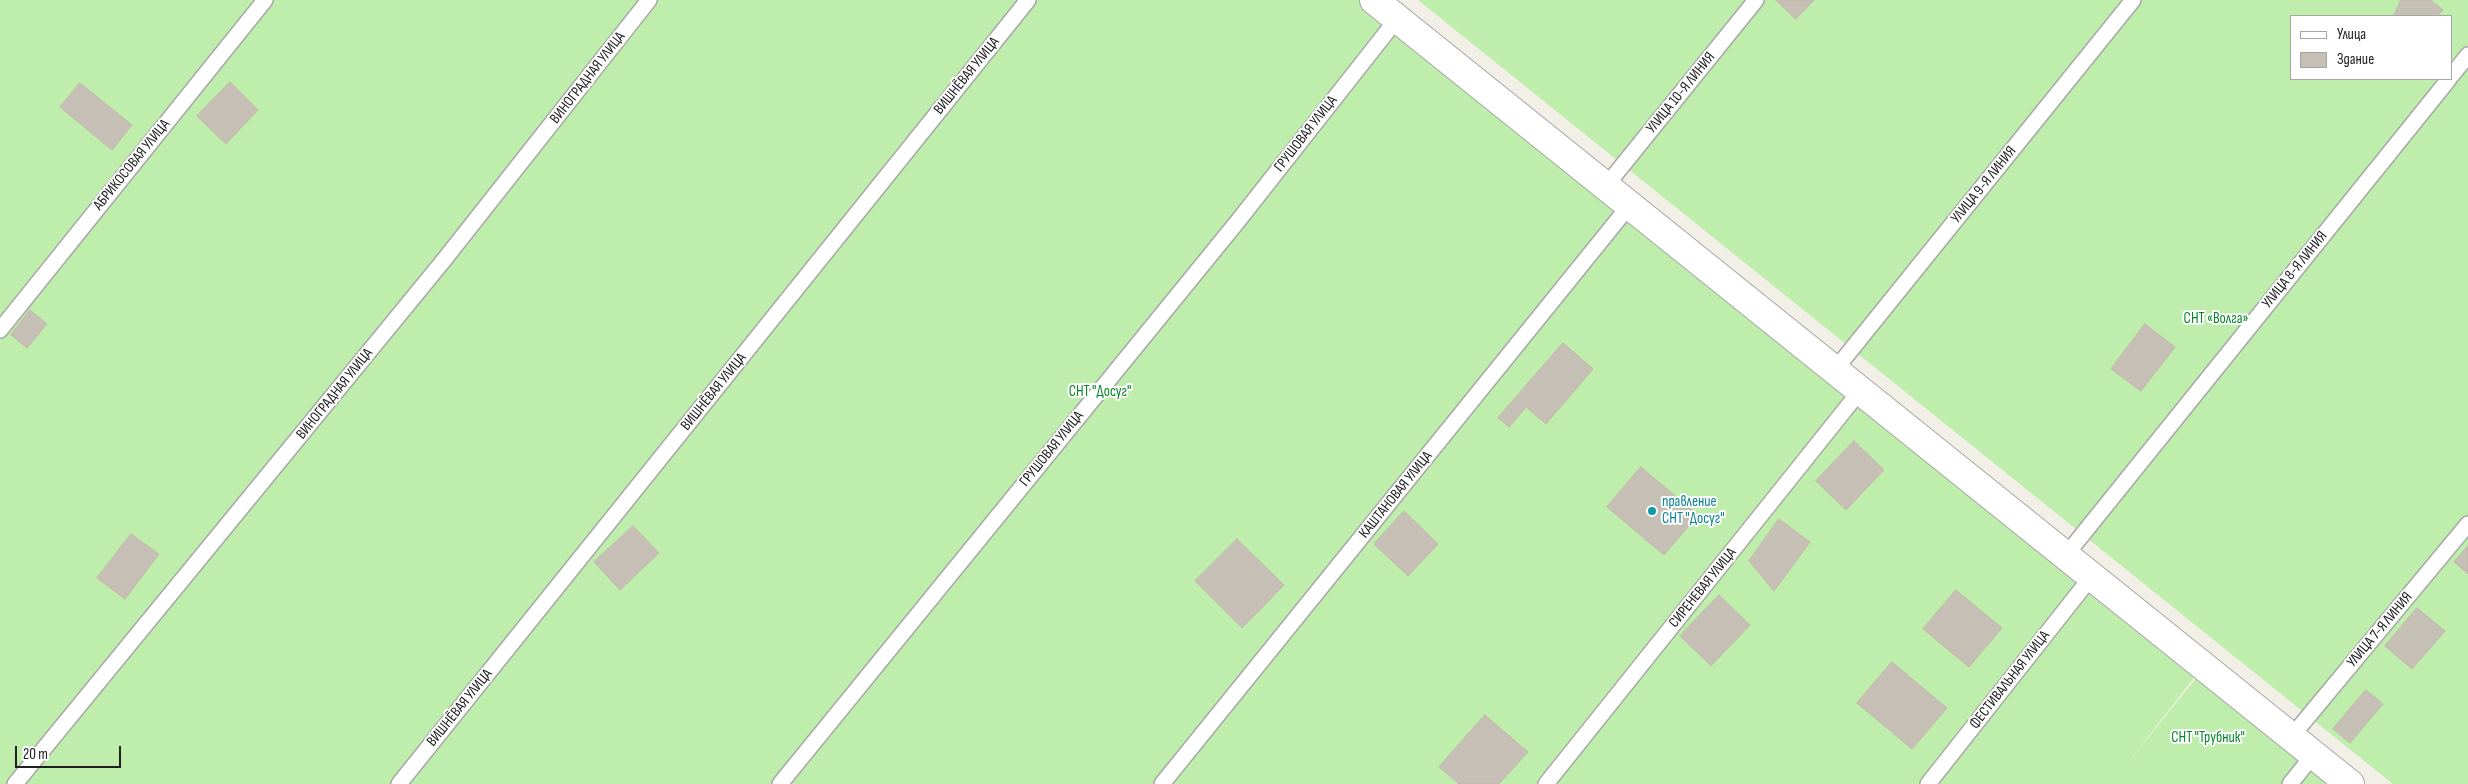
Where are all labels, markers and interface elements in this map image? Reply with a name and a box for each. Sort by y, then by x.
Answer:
legend [2290,15,2453,80]
text: Улица [2337,25,2366,44]
street label: ВИНОГРАДНАЯ УЛИЦА [547,28,629,128]
street label: ВИШНЁВАЯ УЛИЦА [930,34,1004,118]
street label: УЛИЦА 10-Я ЛИНИЯ [1643,49,1719,137]
text: Здание [2337,50,2374,69]
street label: ГРУШОВАЯ УЛИЦА [1271,92,1341,176]
street label: АБРИКОСОВАЯ УЛИЦА [90,116,174,214]
street label: УЛИЦА 9-Я ЛИНИЯ [1948,143,2020,227]
street label: УЛИЦА 8-Я ЛИНИЯ [2259,228,2331,312]
park label: СНТ «Волга» [2184,310,2248,328]
street label: ВИНОГРАДНАЯ УЛИЦА [293,345,377,443]
street label: ВИШНЁВАЯ УЛИЦА [677,350,751,434]
park label: СНТ "Досуг" [1069,383,1131,401]
street label: ГРУШОВАЯ УЛИЦА [1016,408,1088,490]
street label: КАШТАНОВАЯ УЛИЦА [1355,448,1437,542]
place label: правление СНТ "Досуг" [1662,493,1725,528]
marker: правление СНТ "Досуг" [1646,505,1658,517]
street label: СИРЕНЕВАЯ УЛИЦА [1665,545,1741,631]
street label: УЛИЦА 7-Я ЛИНИЯ [2343,589,2417,671]
street label: ФЕСТИВАЛЬНАЯ УЛИЦА [1966,627,2054,733]
street label: ВИШНЁВАЯ УЛИЦА [423,666,497,750]
park label: СНТ "Трубник" [2171,729,2245,747]
scale bar [18,736,124,768]
text: 20 m [23,745,48,764]

